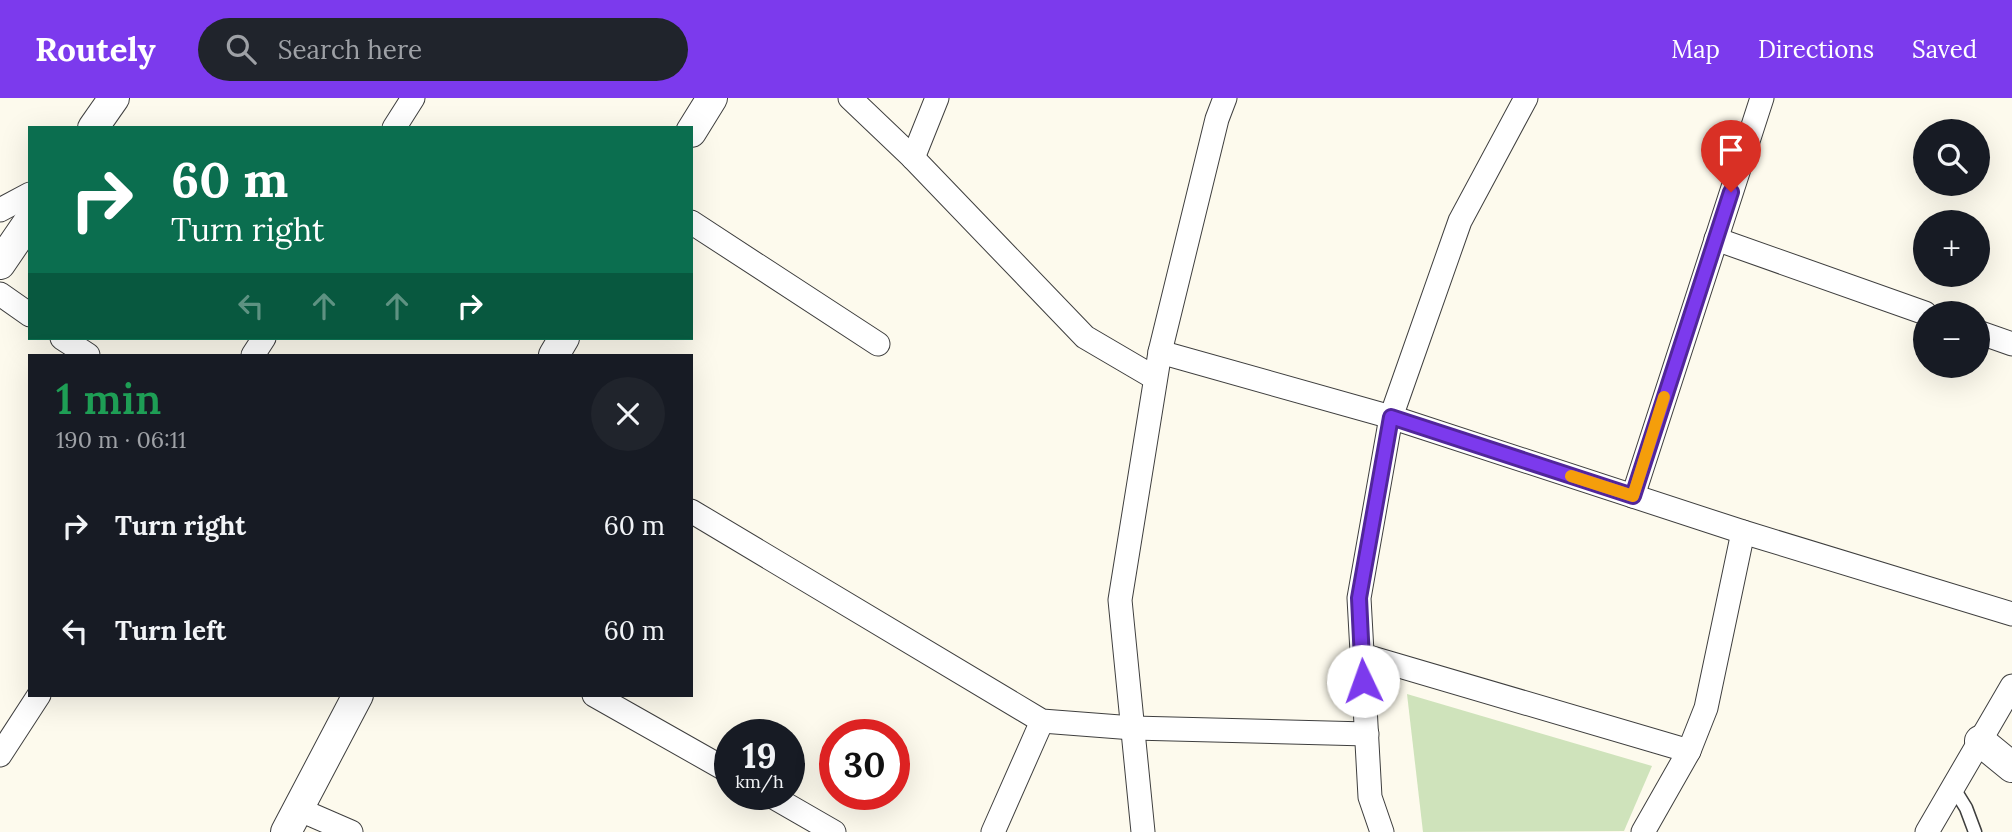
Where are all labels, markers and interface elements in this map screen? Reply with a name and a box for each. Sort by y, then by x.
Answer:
search box [198,18,688,81]
text: Routely [35,28,156,70]
icon: search [222,30,260,68]
text: Search here [278,33,422,66]
text: Map [1671,34,1720,65]
text: Directions [1758,34,1874,65]
text: Saved [1912,34,1977,65]
map controls [1913,119,1990,378]
button: search [1913,119,1990,196]
pin [1701,120,1761,192]
icon: arrive [1712,131,1750,169]
text: 60 m [171,148,288,210]
icon: right [56,154,147,245]
text: Turn right [171,209,324,250]
button: + [1913,210,1990,287]
icon: left [232,287,270,325]
icon: ahead [305,287,343,325]
icon: ahead [378,287,416,325]
icon: right [451,287,489,325]
button: − [1913,301,1990,378]
text: 1 min [56,372,161,426]
button: close [591,377,665,451]
text: 190 m · 06:11 [56,425,186,454]
icon: right [56,507,94,545]
text: Turn right [115,509,246,542]
text: 60 m [604,509,665,542]
icon: left [56,612,94,650]
text: Turn left [115,614,226,647]
text: 60 m [604,614,665,647]
position arrow [1326,644,1400,718]
speed limit sign: 30 [819,719,910,810]
text: 19 [742,733,777,778]
text: km/h [735,770,784,793]

